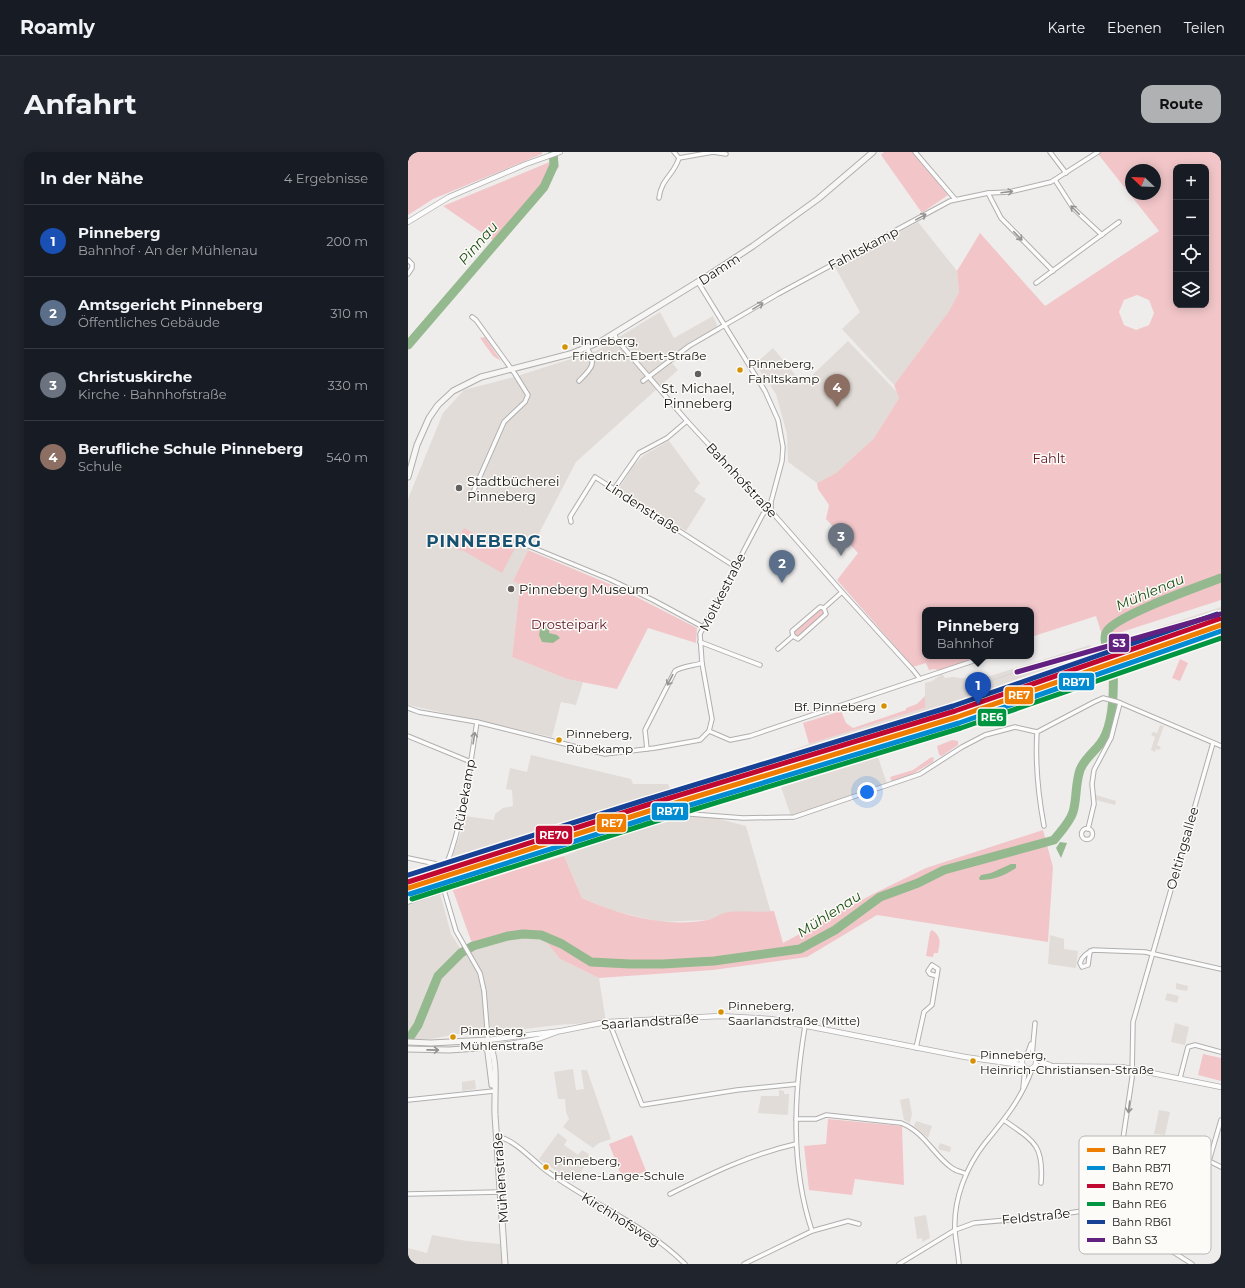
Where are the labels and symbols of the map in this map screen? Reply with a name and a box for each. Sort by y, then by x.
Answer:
north arrow [1125,164,1161,200]
one-way arrow [1000,188,1013,196]
one-way arrow [1070,205,1080,215]
one-way arrow [915,212,927,220]
water label: Pinnau [454,218,502,268]
street label: Fahltskamp [825,223,901,273]
one-way arrow [1013,231,1023,241]
street label: Damm [695,250,743,288]
one-way arrow [752,302,764,310]
place label: Pinneberg, Friedrich-Ebert-Straße [572,333,707,363]
marker: Pinneberg, Friedrich-Ebert-Straße [560,342,570,352]
place label: Pinneberg, Fahltskamp [748,356,819,386]
marker: Pinneberg, Fahltskamp [735,365,745,375]
marker: St. Michael, Pinneberg [693,369,703,379]
pin: 4 [824,374,850,407]
place label: St. Michael, Pinneberg [661,380,735,411]
street label: Bahnhofstraße [703,439,781,521]
park label: Fahlt [1032,450,1066,466]
place label: Stadtbücherei Pinneberg [467,473,559,504]
street label: Lindenstraße [603,477,683,537]
marker: Stadtbücherei Pinneberg [454,483,464,493]
pin: 3 [828,523,854,556]
district label: PINNEBERG [426,531,542,551]
street label: Moltkestraße [696,550,749,634]
pin: 2 [769,550,795,583]
water label: Mühlenau [1113,569,1187,615]
place label: Pinneberg Museum [519,581,649,597]
marker: Pinneberg Museum [506,584,516,594]
park label: Drosteipark [531,616,607,632]
line badge: S3 [1108,633,1130,653]
text: S3 [1112,636,1126,650]
pin: 1 [965,672,991,705]
line badge: RB71 [1058,672,1095,691]
one-way arrow [666,674,673,686]
text: RB71 [1062,675,1090,689]
line badge: RE7 [1004,686,1034,705]
text: RE7 [1008,688,1030,702]
place label: Bf. Pinneberg [794,699,876,714]
marker: Bf. Pinneberg [879,701,889,711]
line badge: RE6 [977,708,1007,727]
text: RE6 [981,710,1003,724]
place label: Pinneberg, Rübekamp [566,726,633,756]
one-way arrow [470,732,478,745]
marker: Pinneberg, Rübekamp [554,735,564,745]
street label: Rübekamp [450,758,478,832]
your location [857,782,877,802]
line badge: RB71 [651,802,689,821]
text: RB71 [656,804,684,818]
street label: Oeltingsallee [1163,805,1201,891]
line badge: RE7 [596,813,627,833]
text: RE7 [601,816,623,830]
line badge: RE70 [535,825,573,845]
text: RE70 [539,828,569,842]
water label: Mühlenau [794,887,864,941]
place label: Pinneberg, Saarlandstraße (Mitte) [728,998,860,1028]
marker: Pinneberg, Saarlandstraße (Mitte) [716,1007,726,1017]
street label: Saarlandstraße [601,1010,699,1032]
place label: Pinneberg, Mühlenstraße [460,1023,544,1053]
marker: Pinneberg, Mühlenstraße [448,1032,458,1042]
one-way arrow [426,1046,439,1053]
place label: Pinneberg, Heinrich-Christiansen-Straße [980,1047,1154,1077]
marker: Pinneberg, Heinrich-Christiansen-Straße [968,1056,978,1066]
one-way arrow [1125,1100,1133,1113]
street label: Mühlenstraße [489,1132,511,1224]
legend [1079,1136,1211,1254]
text: Bahn RE7 [1112,1143,1166,1157]
place label: Pinneberg, Helene-Lange-Schule [554,1153,684,1183]
text: Bahn RB71 [1112,1161,1171,1175]
marker: Pinneberg, Helene-Lange-Schule [541,1162,551,1172]
text: Bahn RE70 [1112,1179,1173,1193]
street label: Kirchhofsweg [579,1189,663,1249]
text: Bahn RE6 [1112,1197,1167,1211]
street label: Feldstraße [1001,1204,1071,1228]
text: Bahn RB61 [1112,1215,1171,1229]
text: Bahn S3 [1112,1233,1157,1247]

